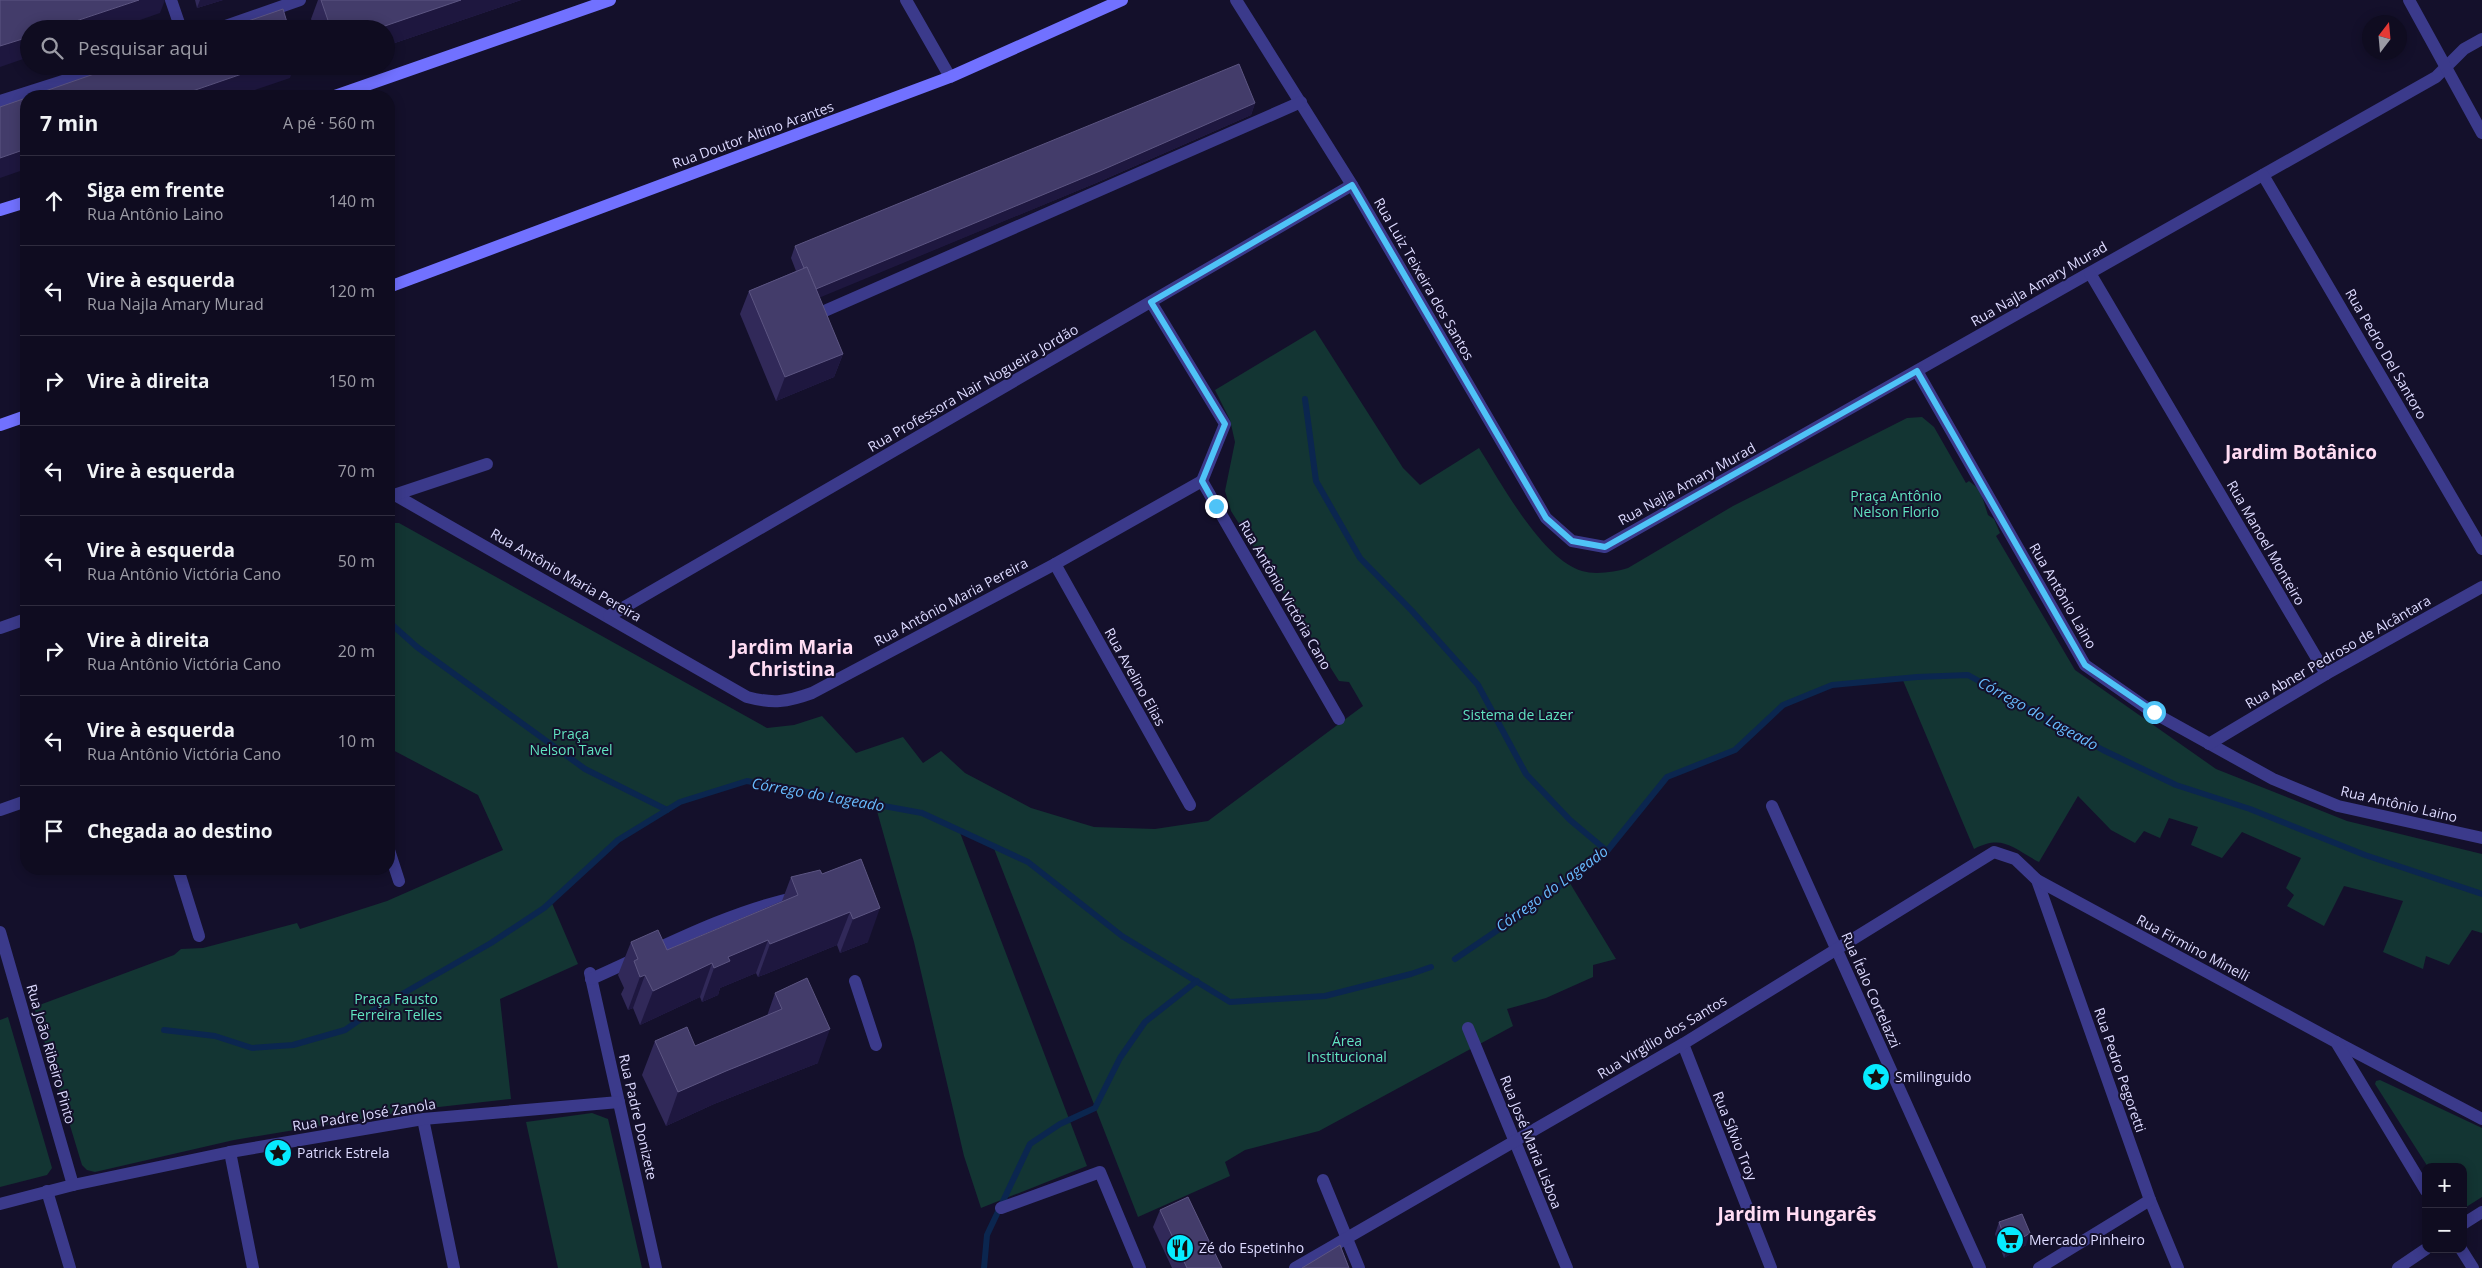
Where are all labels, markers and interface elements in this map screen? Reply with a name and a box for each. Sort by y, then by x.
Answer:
north arrow [2362,15,2407,60]
search box [20,20,395,75]
icon: search [38,34,66,62]
text: Pesquisar aqui [78,35,208,61]
street label: Rua Doutor Altino Arantes [669,96,837,173]
text: 7 min [40,109,98,137]
text: A pé · 560 m [283,112,375,134]
text: Siga em frente [87,177,224,203]
icon: ahead [40,187,68,215]
text: 140 m [329,190,375,212]
street label: Rua Luiz Teixeira dos Santos [1370,194,1479,364]
text: Rua Antônio Laino [87,203,223,225]
street label: Rua Najla Amary Murad [1967,237,2110,330]
text: Vire à esquerda [87,267,235,293]
icon: left [40,277,68,305]
text: 120 m [329,280,375,302]
street label: Rua Pedro Del Santoro [2341,285,2432,423]
text: Rua Najla Amary Murad [87,293,264,315]
street label: Rua Professora Nair Nogueira Jordão [864,319,1082,456]
icon: right [40,367,68,395]
text: Vire à direita [87,368,210,394]
text: 150 m [329,370,375,392]
street label: Rua Najla Amary Murad [1615,438,1759,529]
district label: Jardim Botânico [2223,439,2377,465]
icon: left [40,457,68,485]
text: Vire à esquerda [87,458,235,484]
text: 70 m [338,460,375,482]
street label: Rua Manoel Monteiro [2223,477,2310,609]
park label: Praça Antônio Nelson Florio [1850,486,1942,521]
route end [1205,495,1228,518]
street label: Rua Antônio Victória Cano [1235,516,1336,673]
street label: Rua Antônio Maria Pereira [487,523,645,626]
text: Vire à esquerda [87,537,235,563]
street label: Rua Antônio Laino [2025,539,2101,652]
icon: left [40,547,68,575]
text: 50 m [338,550,375,572]
street label: Rua Antônio Maria Pereira [871,553,1031,650]
text: Rua Antônio Victória Cano [87,563,281,585]
street label: Rua Abner Pedroso de Alcântara [2241,590,2434,713]
street label: Rua Avelino Elias [1101,624,1170,729]
text: Vire à direita [87,627,210,653]
district label: Jardim Maria Christina [728,634,854,682]
icon: right [40,637,68,665]
text: 20 m [338,640,375,662]
text: Rua Antônio Victória Cano [87,653,281,675]
water label: Córrego do Lageado [1975,672,2102,754]
route start [2143,701,2166,724]
park label: Sistema de Lazer [1463,705,1573,724]
text: Vire à esquerda [87,717,235,743]
park label: Praça Nelson Tavel [529,724,613,759]
icon: left [40,727,68,755]
text: 10 m [338,730,375,752]
text: Rua Antônio Victória Cano [87,743,281,765]
water label: Córrego do Lageado [750,773,886,816]
street label: Rua Antônio Laino [2339,781,2459,826]
icon: arrive [40,817,68,845]
text: Chegada ao destino [87,818,273,844]
water label: Córrego do Lageado [1491,841,1612,936]
street label: Rua Firmino Minelli [2133,910,2253,985]
street label: Rua Ítalo Cortelazzi [1837,929,1905,1051]
street label: Rua João Ribeiro Pinto [22,982,81,1126]
park label: Praça Fausto Ferreira Telles [350,989,442,1024]
street label: Rua Virgílio dos Santos [1593,990,1730,1083]
street label: Rua Pedro Pegoretti [2090,1005,2151,1135]
park label: Área Institucional [1307,1031,1387,1066]
street label: Rua Padre Donizete [615,1052,662,1182]
place icon: Smilinguido [1861,1062,1891,1092]
place label: Smilinguido [1895,1067,1972,1086]
street label: Rua José Maria Lisboa [1496,1072,1567,1211]
street label: Rua Sílvio Troy [1709,1088,1762,1184]
street label: Rua Padre José Zanola [291,1094,437,1135]
place icon: Patrick Estrela [263,1138,293,1168]
place label: Patrick Estrela [297,1143,389,1162]
map controls [2422,1163,2467,1253]
button: + [2422,1163,2467,1208]
district label: Jardim Hungarês [1716,1201,1876,1227]
button: − [2422,1208,2467,1253]
supermarket icon: Mercado Pinheiro [1995,1225,2025,1255]
place label: Mercado Pinheiro [2029,1230,2145,1249]
restaurant icon: Zé do Espetinho [1165,1233,1195,1263]
place label: Zé do Espetinho [1199,1238,1304,1257]

